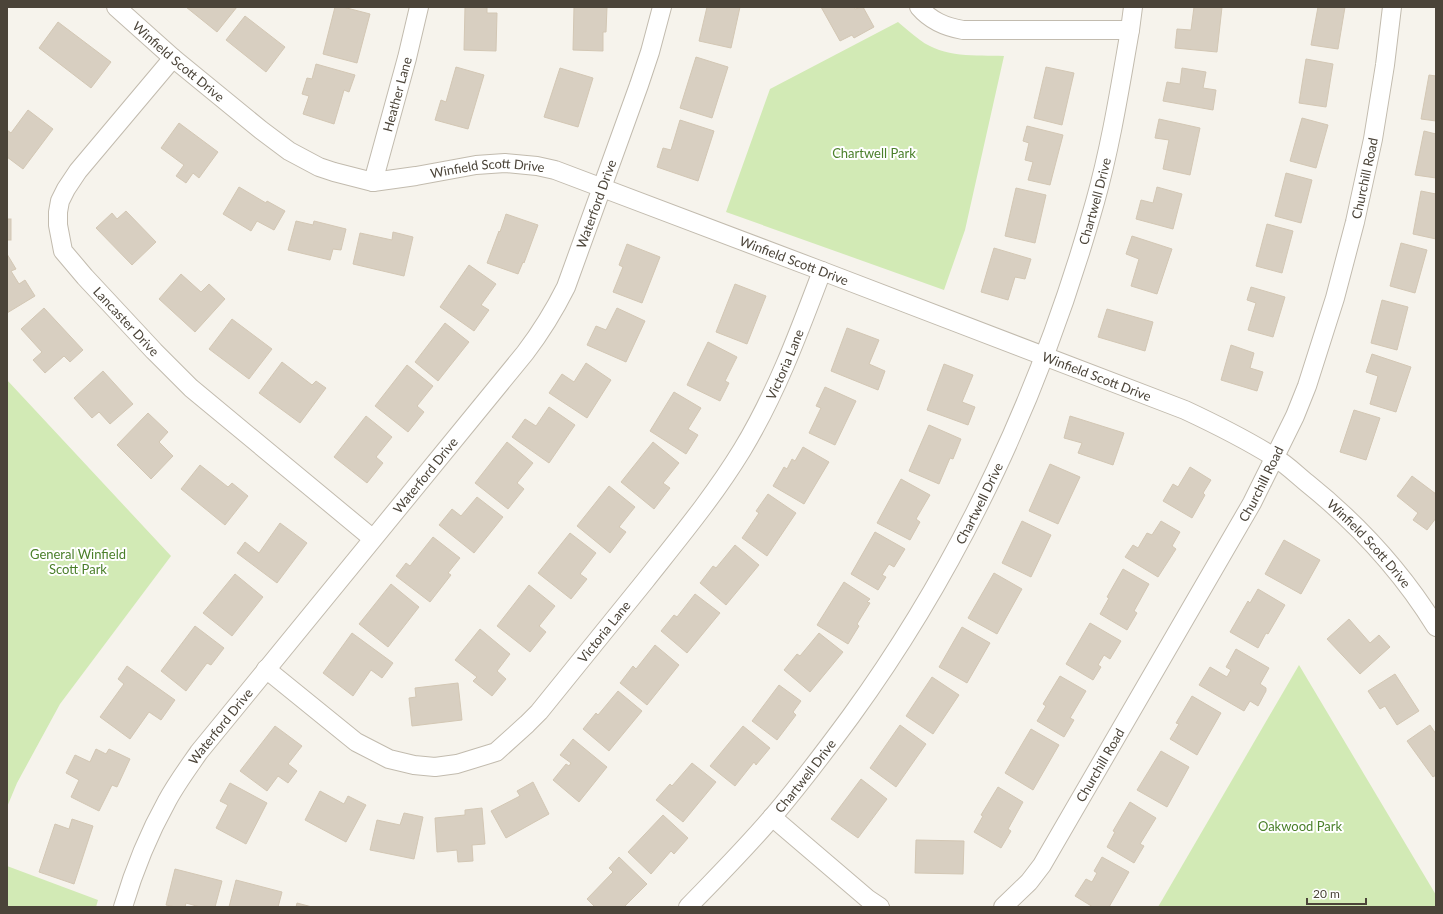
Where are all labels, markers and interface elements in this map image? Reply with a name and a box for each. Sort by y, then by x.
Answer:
street label: Winfield Scott Drive [130,18,228,105]
street label: Heather Lane [379,55,415,133]
street label: Churchill Road [1348,136,1381,220]
park label: Chartwell Park [832,145,916,161]
street label: Winfield Scott Drive [429,155,546,181]
street label: Chartwell Drive [1075,156,1114,247]
street label: Waterford Drive [573,157,619,250]
street label: Winfield Scott Drive [737,233,851,288]
street label: Lancaster Drive [90,283,163,360]
street label: Victoria Lane [762,327,807,402]
street label: Winfield Scott Drive [1040,348,1154,404]
street label: Waterford Drive [389,434,461,516]
street label: Churchill Road [1235,444,1287,525]
street label: Chartwell Drive [952,460,1006,547]
street label: Winfield Scott Drive [1324,496,1414,591]
park label: General Winfield Scott Park [30,546,126,577]
street label: Victoria Lane [574,597,634,666]
street label: Waterford Drive [185,685,256,767]
street label: Churchill Road [1072,725,1128,805]
street label: Chartwell Drive [771,736,839,816]
park label: Oakwood Park [1258,818,1342,834]
scale bar [1307,880,1366,906]
text: 20 m [1313,886,1340,901]

